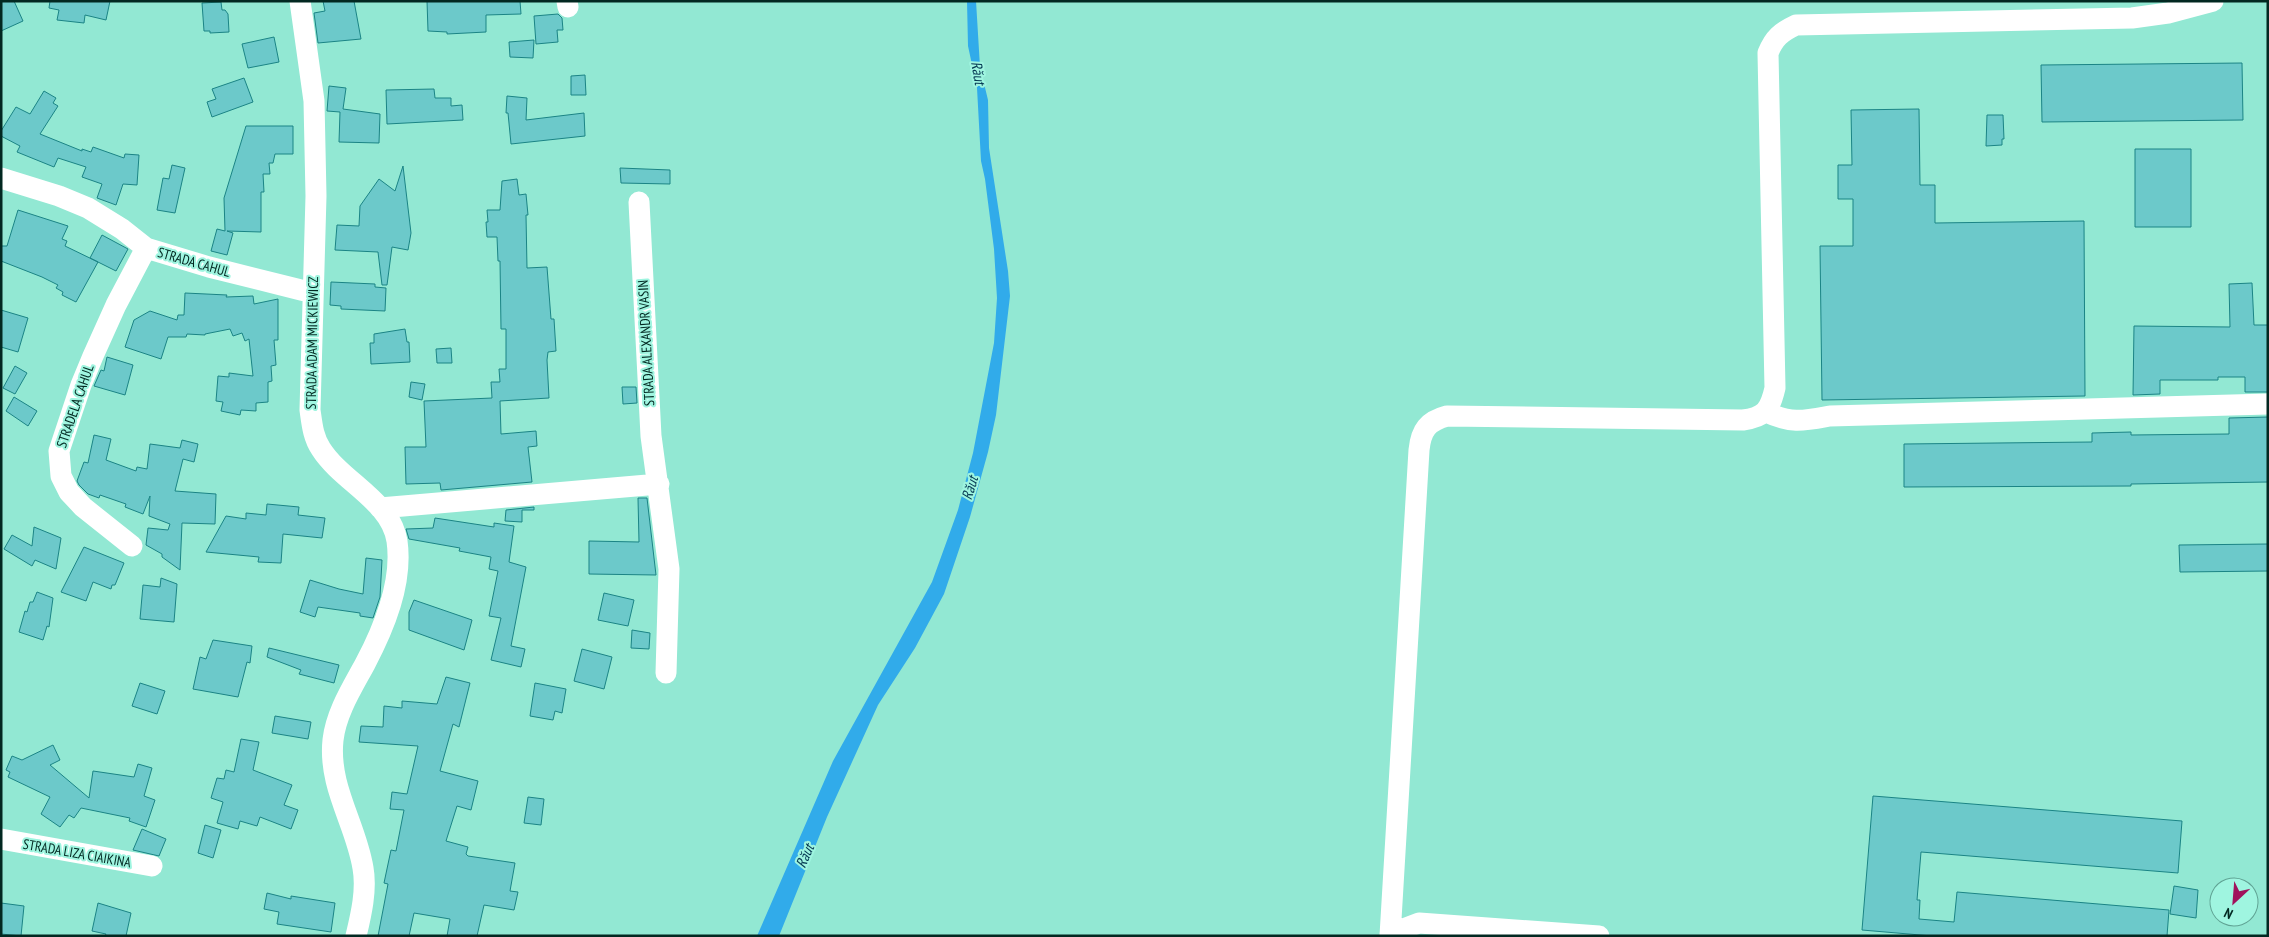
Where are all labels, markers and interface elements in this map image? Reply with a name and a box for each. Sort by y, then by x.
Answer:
water label: Răut [967,60,990,88]
street label: STRADA CAHUL [156,243,233,281]
street label: STRADA ADAM MICKIEWICZ [302,276,322,410]
street label: STRADA ALEXANDR VASIN [634,279,658,407]
street label: STRADELA CAHUL [52,362,98,450]
water label: Răut [957,472,983,502]
street label: STRADA LIZA CIAIKINA [22,835,133,871]
water label: Răut [791,839,819,871]
north arrow [2209,877,2259,927]
text: N [2221,904,2236,923]

